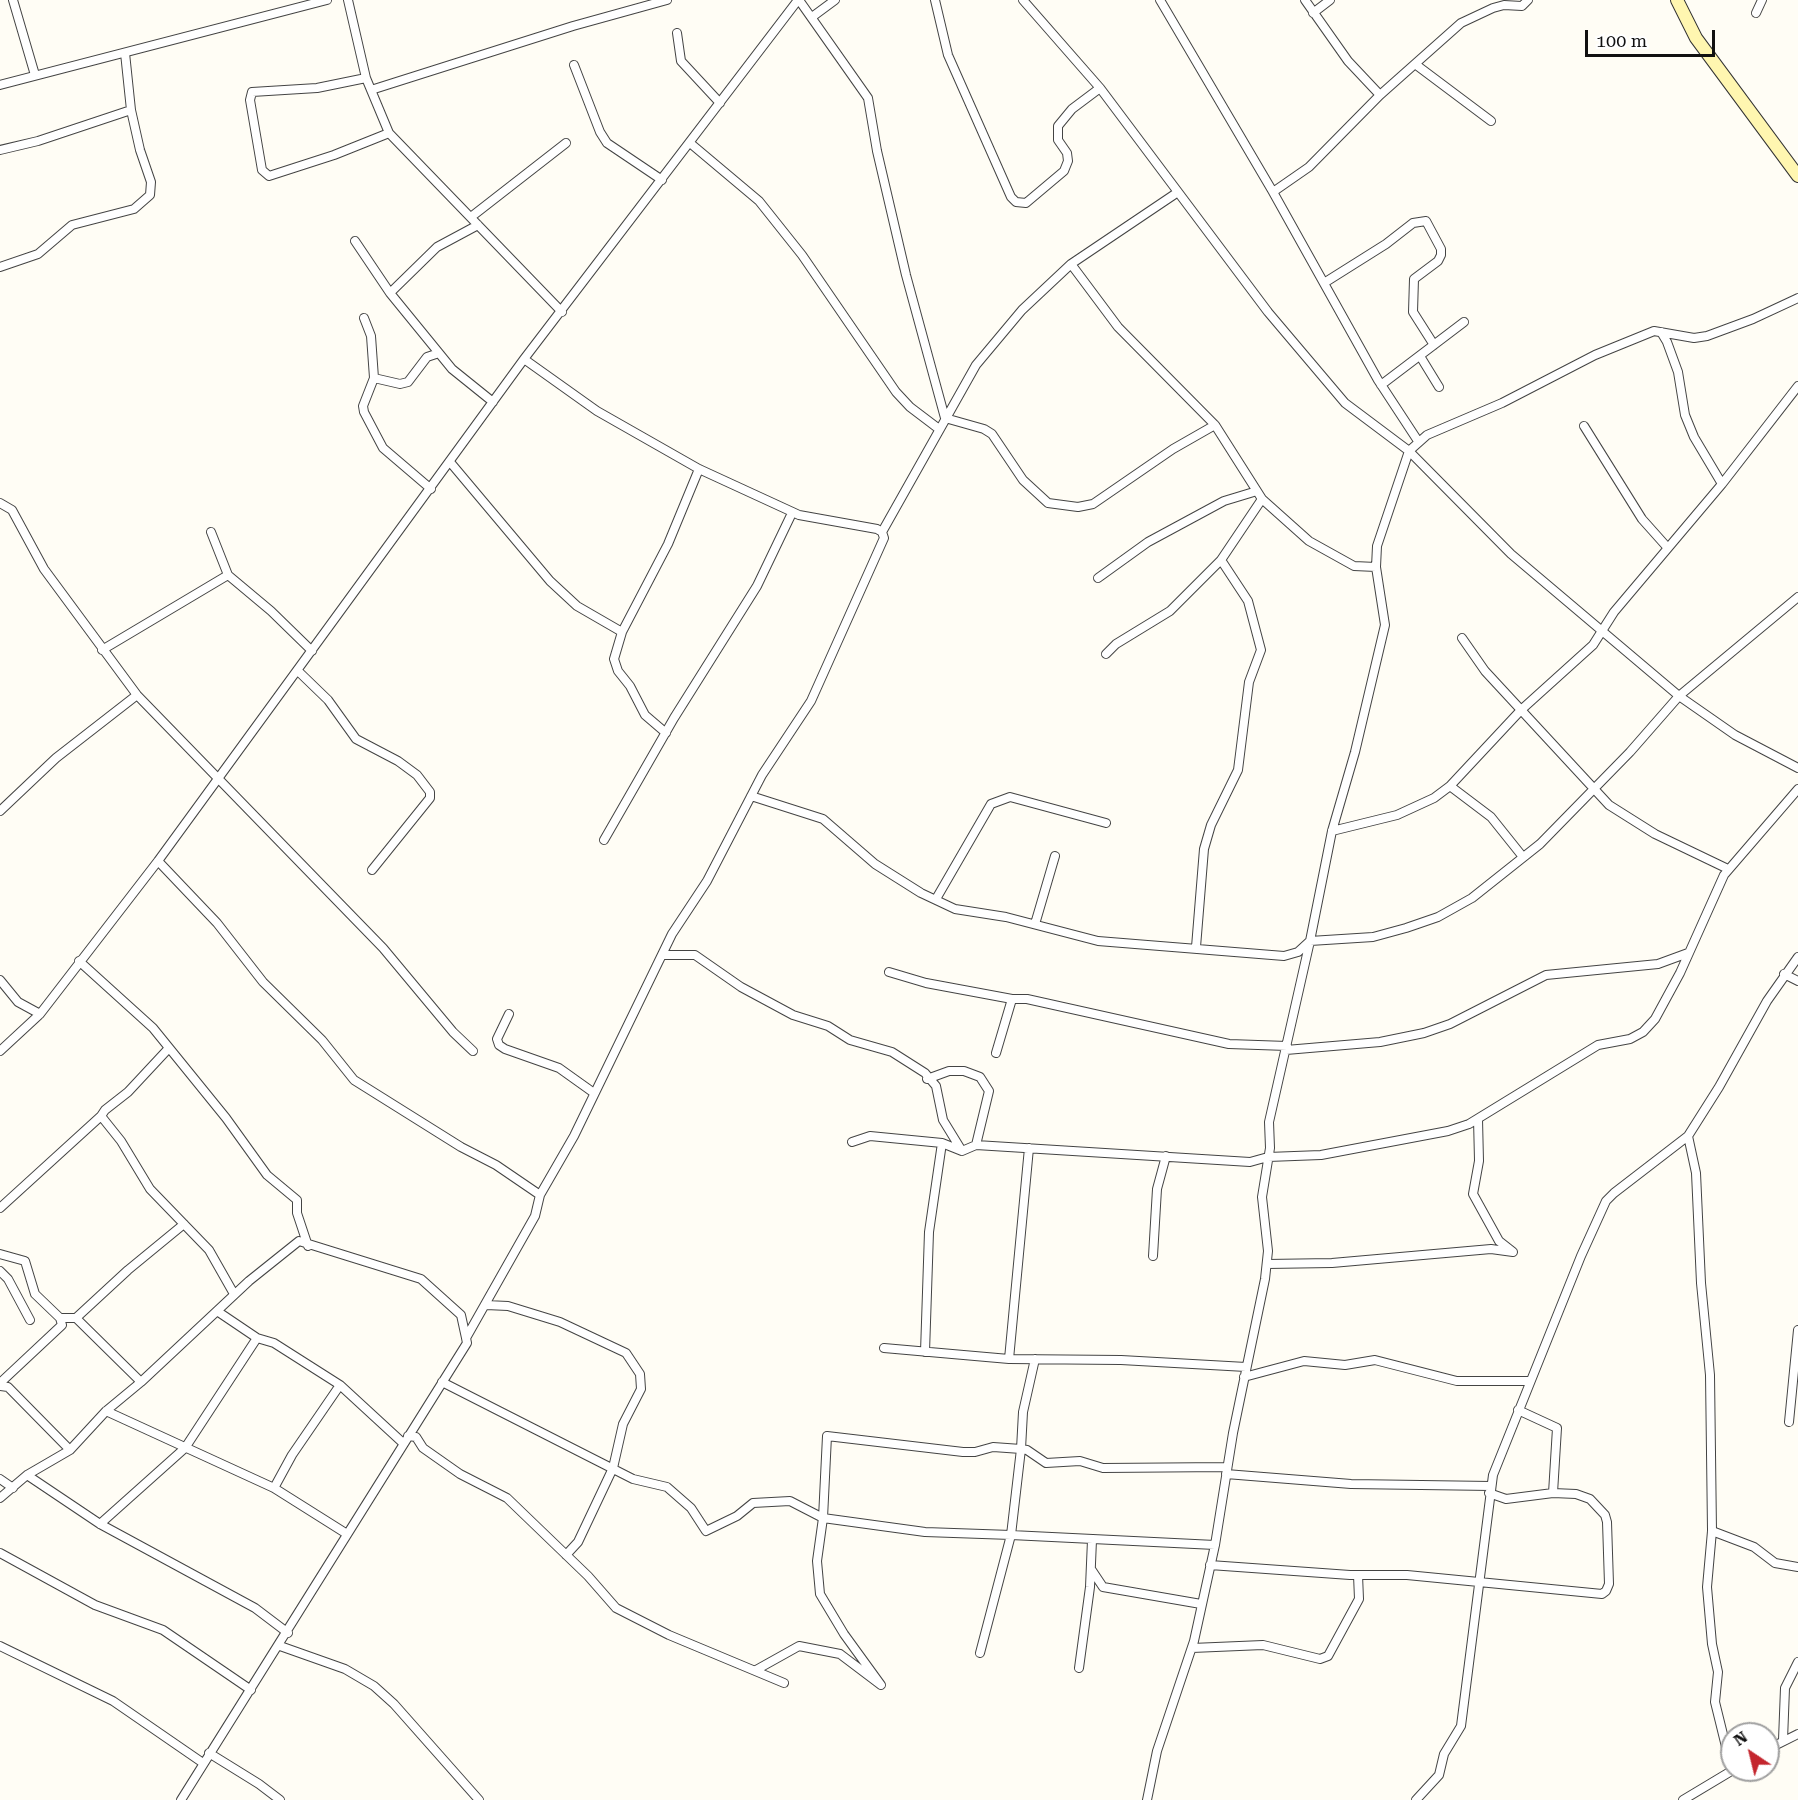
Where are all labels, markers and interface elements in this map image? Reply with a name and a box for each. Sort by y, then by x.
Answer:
scale bar [1588,18,1718,56]
text: 100 m [1596,30,1647,51]
north arrow [1720,1722,1780,1782]
text: N [1730,1727,1751,1750]

